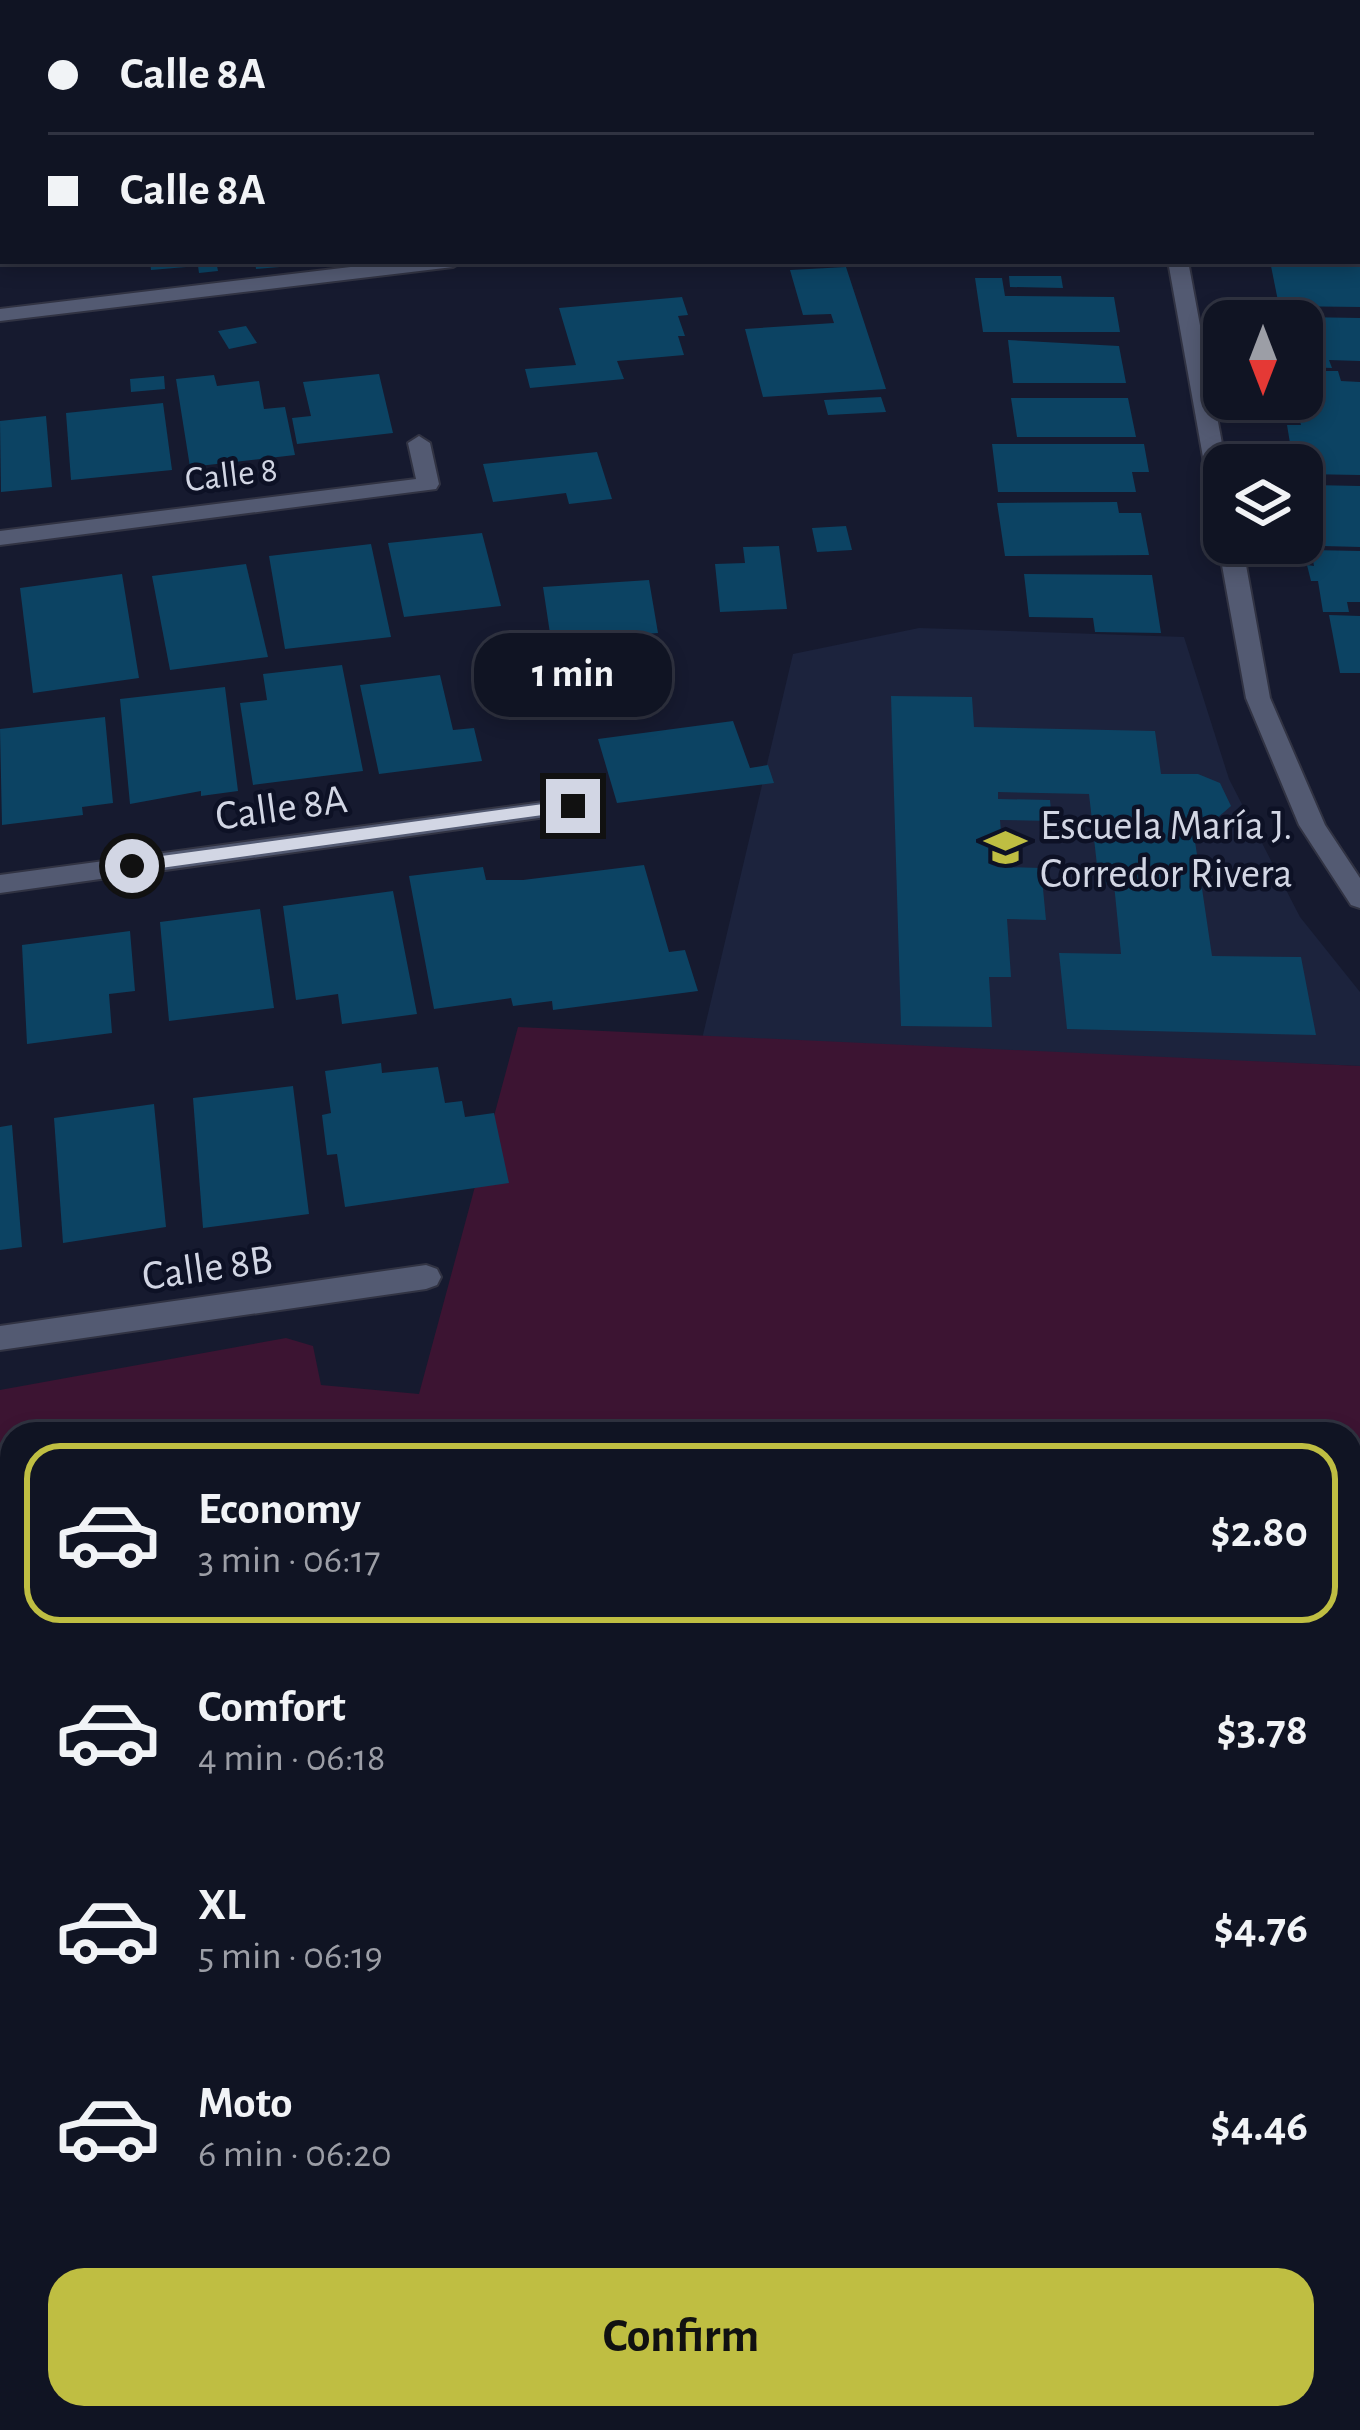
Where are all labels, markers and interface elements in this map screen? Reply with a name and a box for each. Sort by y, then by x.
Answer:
text: Calle 8A [120,52,266,97]
text: Calle 8A [120,168,266,213]
north arrow [1203,300,1323,420]
map controls [1203,300,1323,564]
button: layers [1203,444,1323,564]
street label: Calle 8 [183,451,279,499]
callout: 1 min [474,632,672,716]
text: 1 min [532,655,614,694]
street label: Calle 8A [213,778,350,838]
route end [546,779,600,833]
place label: Escuela María J. Corredor Rivera [1040,805,1293,895]
school or university icon: Escuela María J. Corredor Rivera [983,825,1029,871]
route start [105,839,159,893]
street label: Calle 8B [140,1238,275,1298]
icon: car [54,1479,162,1587]
text: Economy [198,1487,361,1532]
text: $2.80 [1211,1510,1308,1555]
text: 3 min · 06:17 [198,1541,381,1580]
icon: car [54,1677,162,1785]
text: Comfort [198,1685,346,1730]
text: $3.78 [1216,1708,1308,1753]
text: 4 min · 06:18 [198,1739,386,1778]
icon: car [54,1875,162,1983]
text: XL [198,1883,246,1928]
text: $4.76 [1214,1906,1308,1951]
text: 5 min · 06:19 [198,1937,383,1976]
icon: car [54,2073,162,2181]
text: Moto [198,2081,293,2126]
text: $4.46 [1210,2104,1308,2149]
text: 6 min · 06:20 [198,2135,392,2174]
button: Confirm [48,2268,1314,2406]

